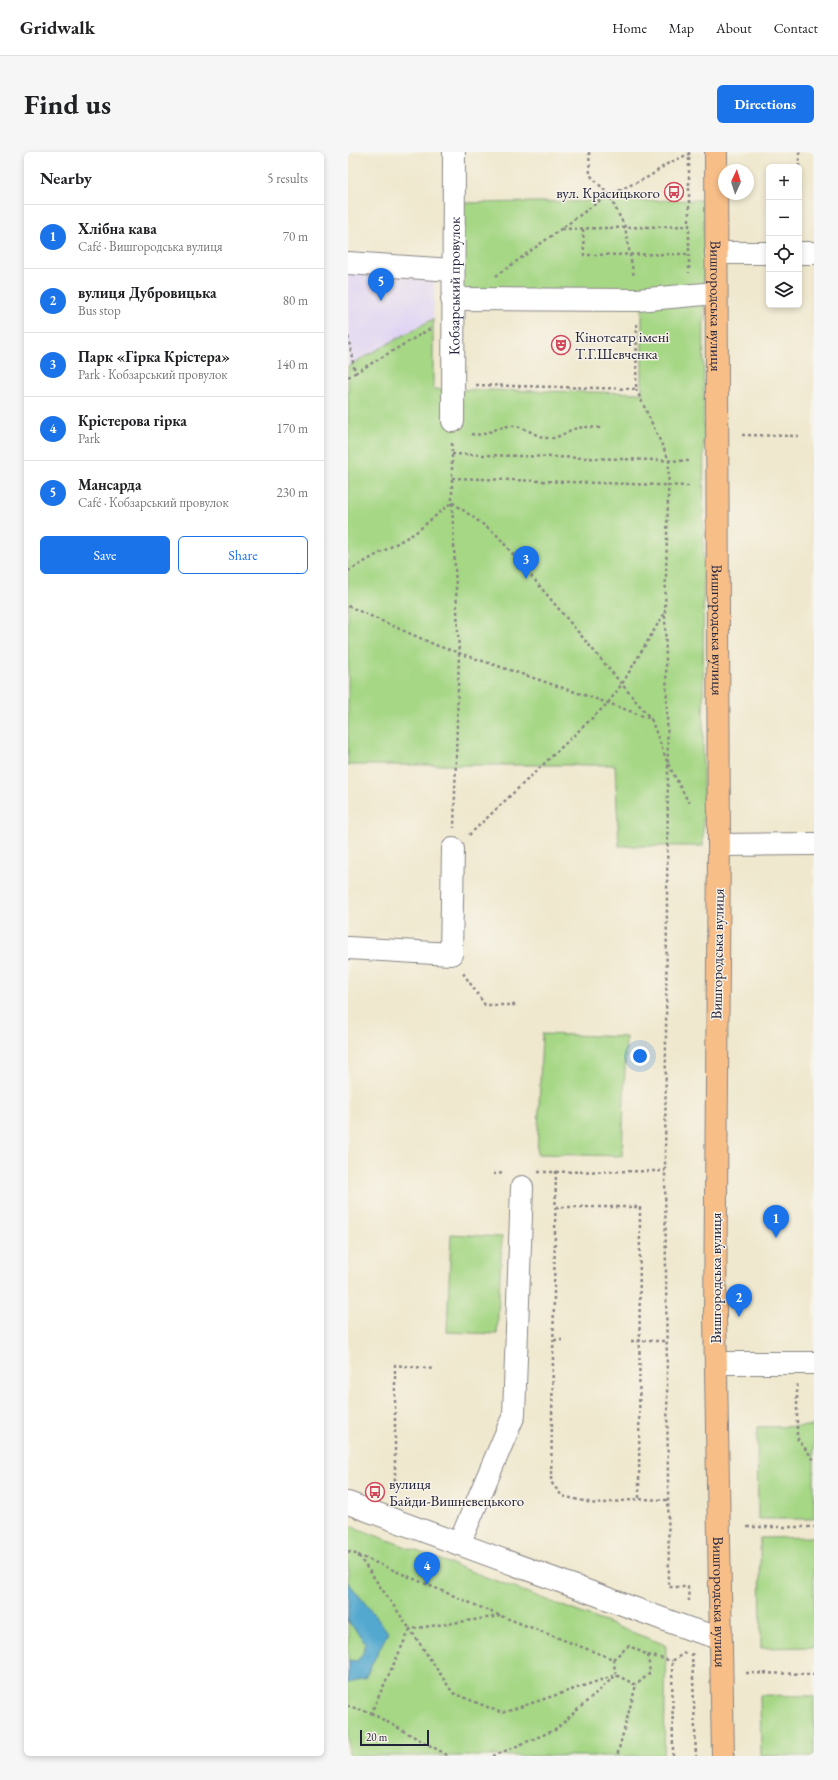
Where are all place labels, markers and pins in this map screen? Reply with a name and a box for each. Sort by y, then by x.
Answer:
bus stop icon: вул. Красицького [663,181,685,203]
place label: вул. Красицького [556,183,660,202]
pin: 5 [368,268,394,301]
place label: Кінотеатр імені Т.Г.Шевченка [575,327,669,363]
theatre icon: Кінотеатр імені Т.Г.Шевченка [550,334,572,356]
pin: 3 [513,546,539,579]
pin: 1 [763,1205,789,1238]
pin: 2 [726,1284,752,1317]
place label: вулиця Байди-Вишневецького [389,1474,524,1510]
bus stop icon: вулиця Байди-Вишневецького [364,1481,386,1503]
pin: 4 [414,1552,440,1585]

